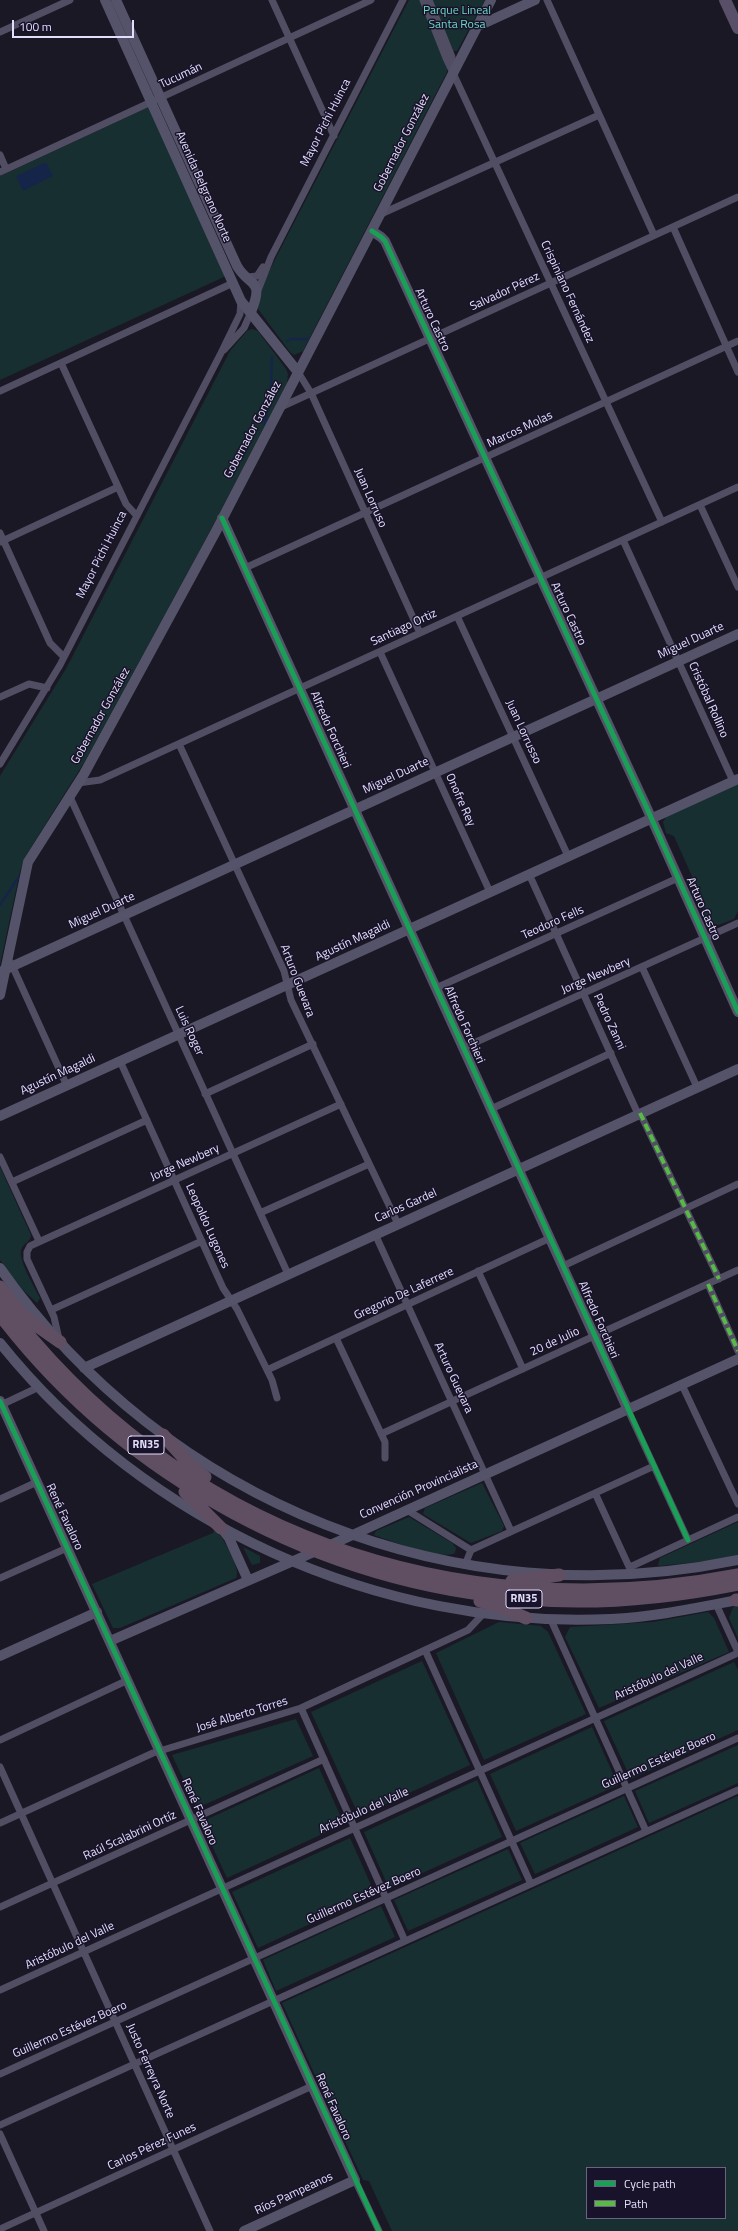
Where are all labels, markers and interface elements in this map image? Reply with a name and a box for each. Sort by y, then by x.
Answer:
park label: Parque Lineal Santa Rosa [423,4,491,32]
scale bar [14,12,136,38]
text: 100 m [19,17,52,36]
street label: Tucumán [157,60,205,92]
street label: Mayor Pichi Huinca [298,77,354,169]
street label: Gobernador González [371,92,433,194]
street label: Avenida Belgrano Norte [172,129,234,245]
street label: Crispiniano Fernández [537,238,597,346]
street label: Salvador Pérez [468,270,542,314]
street label: Arturo Castro [411,286,453,354]
street label: Gobernador González [221,379,285,481]
street label: Marcos Molas [485,409,555,451]
street label: Juan Lorruso [350,466,390,530]
street label: Mayor Pichi Huinca [74,509,130,601]
street label: Arturo Castro [547,580,589,648]
street label: Santiago Ortiz [369,606,439,650]
street label: Miguel Duarte [656,619,726,663]
street label: Cristóbal Rollino [685,660,731,740]
street label: Gobernador González [68,665,134,767]
street label: Alfredo Forchieri [307,689,353,771]
street label: Juan Lorrusso [502,698,544,766]
street label: Miguel Duarte [361,754,431,798]
street label: Onofre Rey [442,771,478,829]
street label: Arturo Castro [683,875,723,943]
street label: Miguel Duarte [67,889,137,933]
street label: Teodoro Fells [520,903,586,943]
street label: Agustín Magaldi [313,917,393,965]
street label: Arturo Guevara [277,943,317,1019]
street label: Jorge Newbery [559,954,633,998]
street label: Alfredo Forchieri [441,984,487,1066]
street label: Pedro Zanni [590,992,628,1052]
street label: Luis Roger [171,1004,207,1058]
street label: Agustín Magaldi [18,1051,98,1099]
street label: Jorge Newbery [148,1141,222,1185]
street label: Leopoldo Lugones [182,1181,232,1271]
street label: Carlos Gardel [373,1186,439,1226]
street label: Gregorio De Laferrere [352,1265,456,1323]
street label: Alfredo Forchieri [575,1279,621,1361]
street label: 20 de Julio [528,1324,582,1360]
street label: Arturo Guevara [430,1340,476,1416]
road number: RN35 [128,1436,164,1454]
street label: Convención Provincialista [358,1457,480,1523]
street label: René Favaloro [42,1482,86,1552]
road number: RN35 [506,1590,542,1608]
street label: Aristóbulo del Valle [612,1650,706,1704]
street label: José Alberto Torres [194,1694,290,1736]
street label: Guillermo Estévez Boero [600,1729,718,1793]
street label: René Favaloro [178,1776,220,1848]
street label: Aristóbulo del Valle [317,1785,411,1837]
street label: Raúl Scalabrini Ortíz [81,1808,179,1864]
street label: Guillermo Estévez Boero [305,1864,423,1928]
street label: Aristóbulo del Valle [23,1919,117,1973]
street label: Guillermo Estévez Boero [11,1998,129,2062]
street label: Justo Ferreyra Norte [123,2021,177,2121]
street label: René Favaloro [312,2071,354,2143]
street label: Carlos Pérez Funes [106,2120,198,2174]
legend [586,2167,726,2219]
street label: Ríos Pampeanos [253,2170,335,2218]
text: Cycle path [624,2174,676,2193]
text: Path [624,2194,648,2213]

